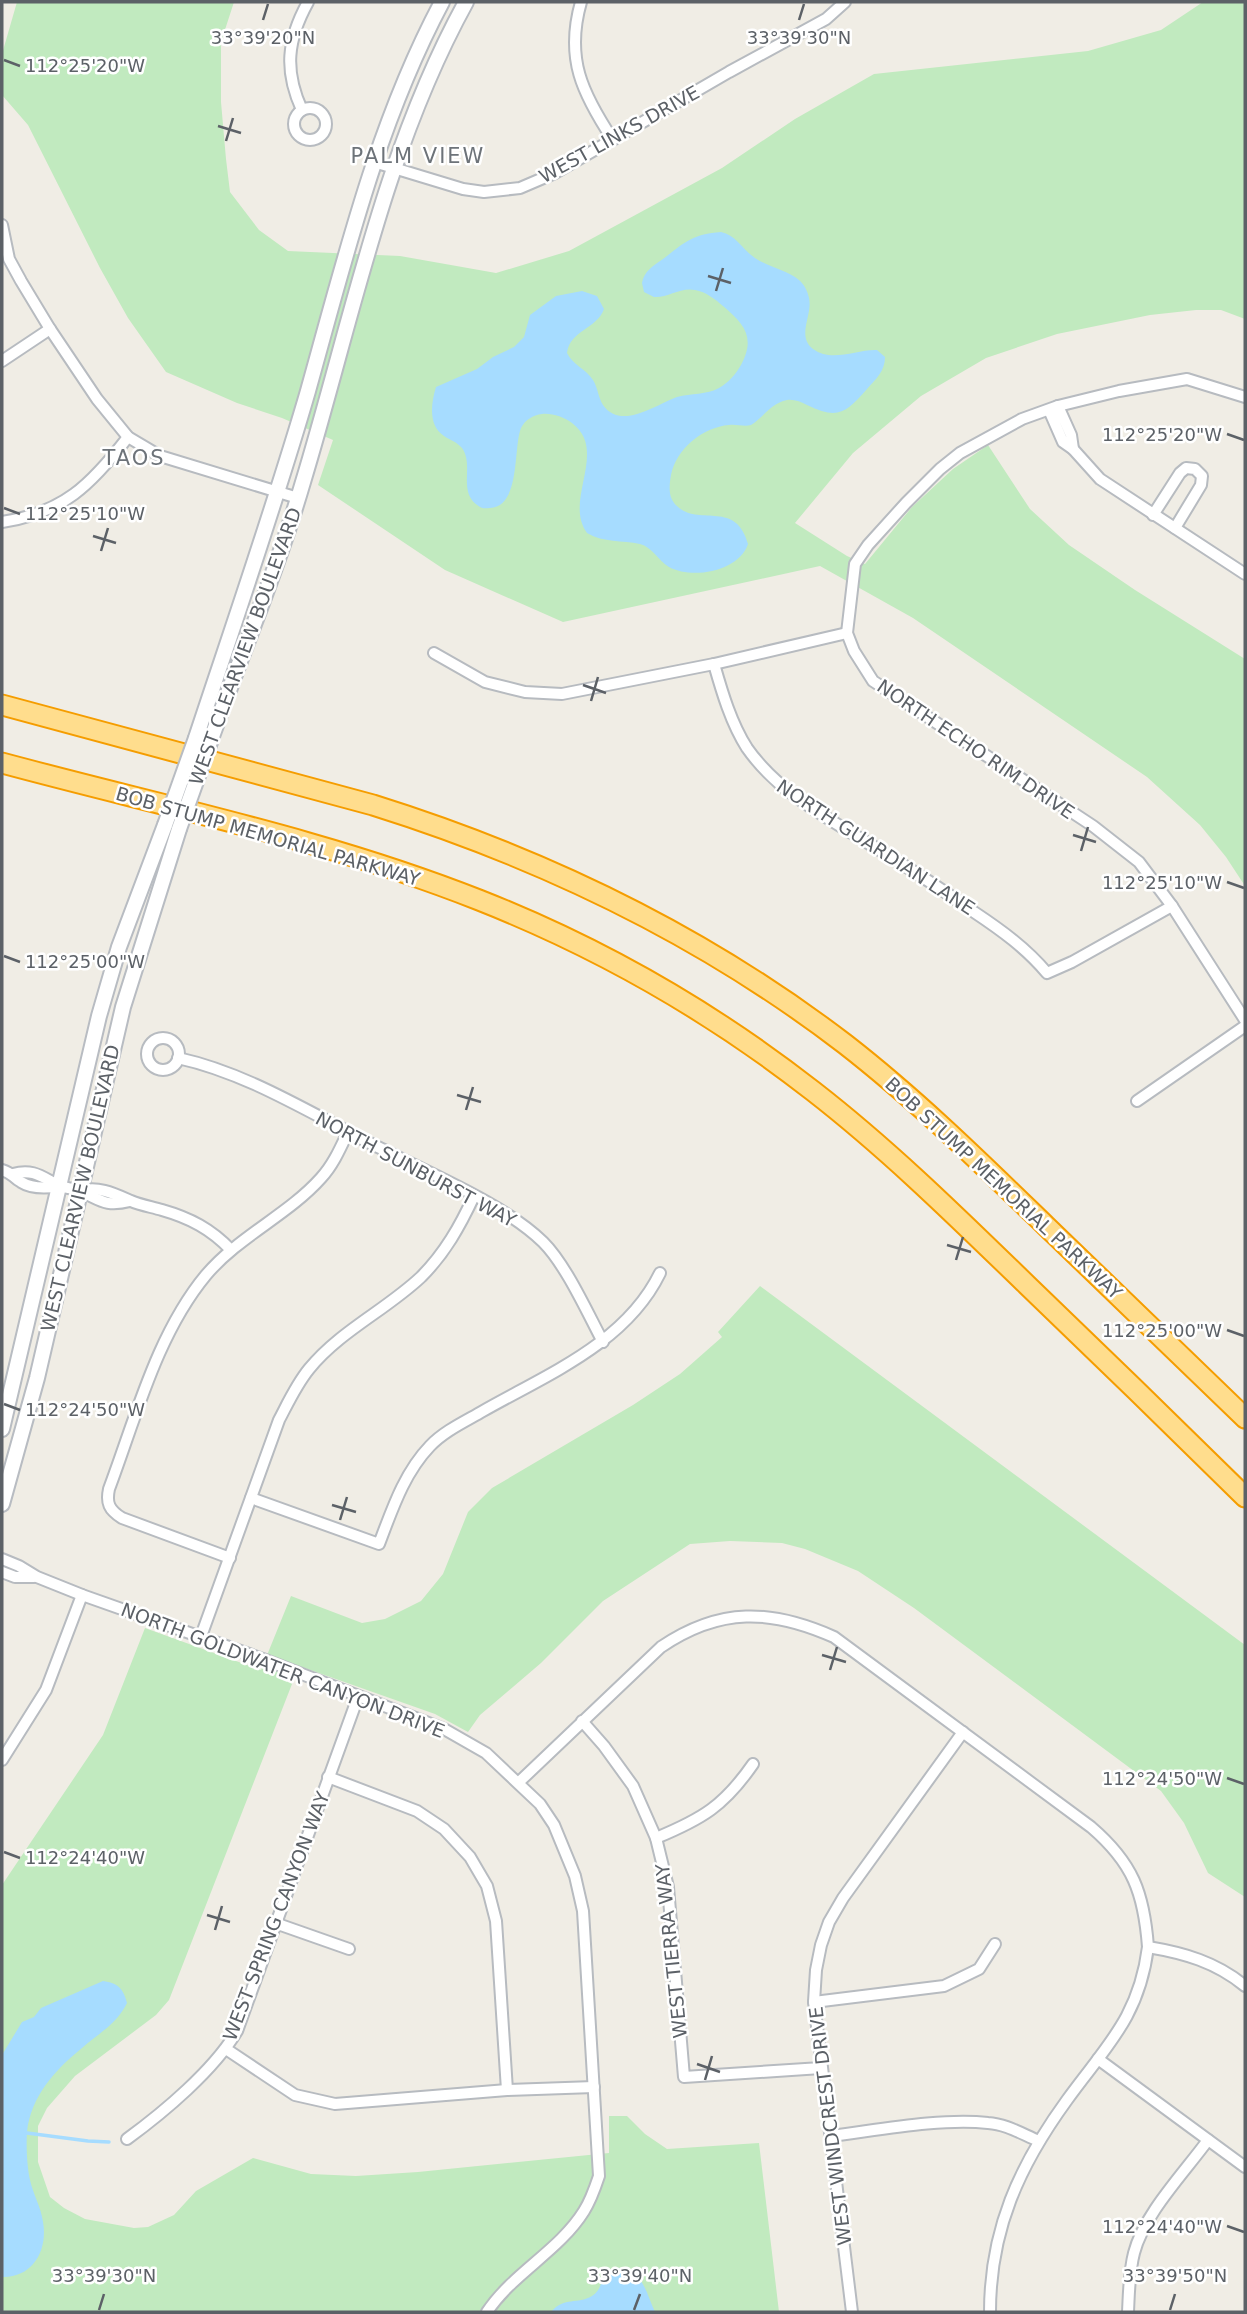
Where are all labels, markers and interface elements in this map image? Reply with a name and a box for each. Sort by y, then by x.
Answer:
text: 33°39'20"N [211,27,315,48]
text: 33°39'30"N [747,27,851,48]
text: 112°25'20"W [25,55,145,76]
street label: WEST LINKS DRIVE [535,81,703,187]
district label: PALM VIEW [351,144,485,168]
text: 112°25'20"W [1102,424,1222,445]
district label: TAOS [101,446,166,470]
text: 112°25'10"W [25,503,145,524]
street label: WEST CLEARVIEW BOULEVARD [184,504,306,788]
street label: NORTH ECHO RIM DRIVE [873,675,1079,823]
street label: NORTH GUARDIAN LANE [773,775,979,919]
street label: BOB STUMP MEMORIAL PARKWAY [113,782,423,890]
text: 112°25'10"W [1102,872,1222,893]
text: 112°25'00"W [25,951,145,972]
street label: WEST CLEARVIEW BOULEVARD [36,1042,124,1334]
street label: BOB STUMP MEMORIAL PARKWAY [881,1072,1127,1304]
street label: NORTH SUNBURST WAY [312,1107,520,1231]
text: 112°25'00"W [1102,1320,1222,1341]
text: 112°24'50"W [25,1399,145,1420]
street label: NORTH GOLDWATER CANYON DRIVE [118,1598,448,1742]
text: 112°24'50"W [1102,1768,1222,1789]
street label: WEST SPRING CANYON WAY [218,1788,334,2044]
text: 112°24'40"W [25,1847,145,1868]
street label: WEST TIERRA WAY [651,1862,691,2039]
street label: WEST WINDCREST DRIVE [804,2005,856,2247]
text: 112°24'40"W [1102,2216,1222,2237]
text: 33°39'30"N [52,2265,156,2286]
text: 33°39'40"N [588,2265,692,2286]
text: 33°39'50"N [1123,2265,1227,2286]

